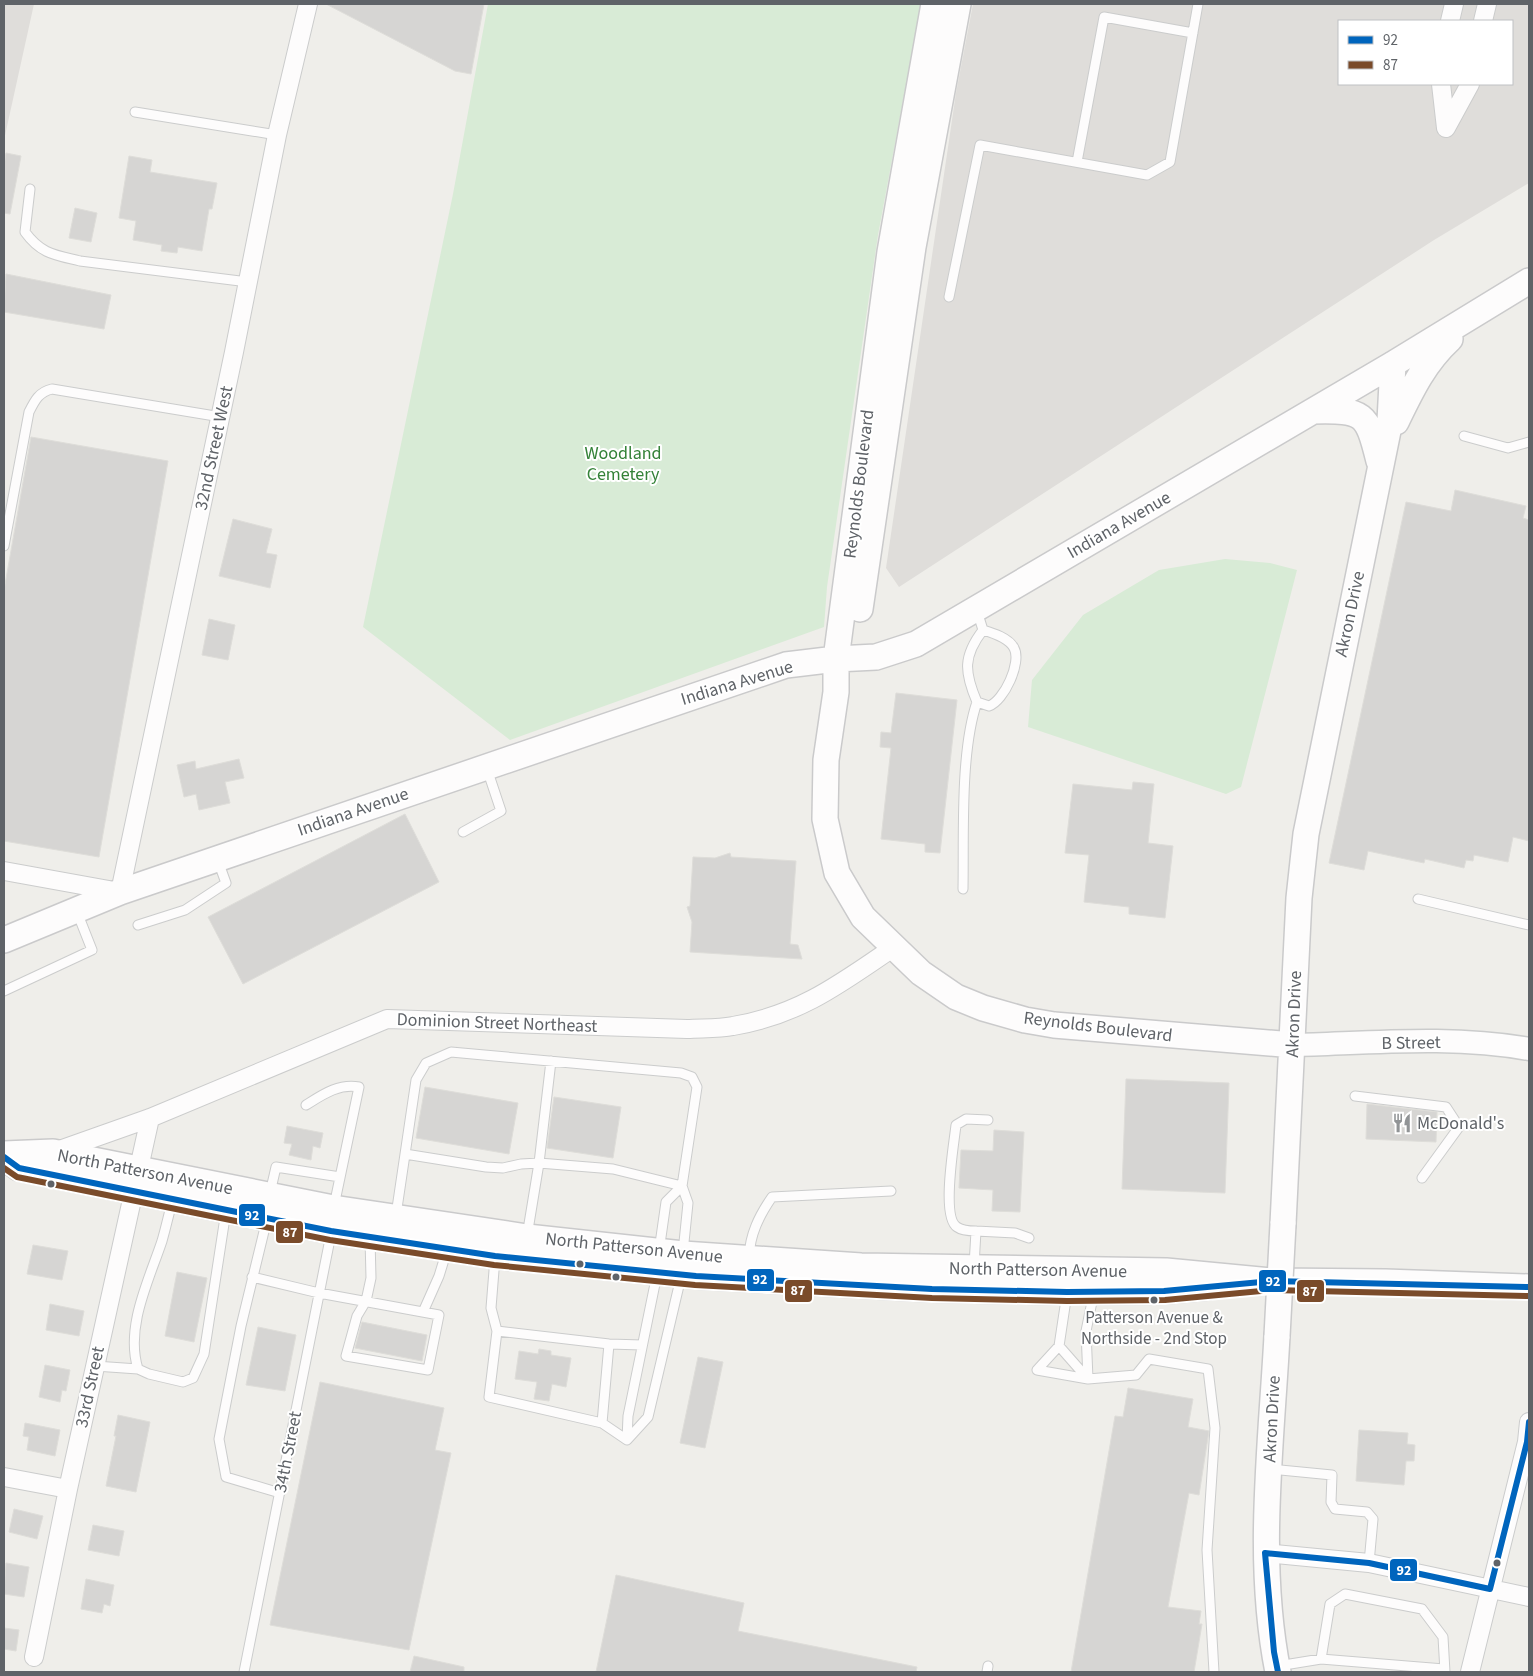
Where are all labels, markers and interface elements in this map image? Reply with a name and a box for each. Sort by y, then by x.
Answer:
legend [1338,20,1513,85]
text: 92 [1383,30,1398,51]
text: 87 [1383,55,1398,76]
street label: 32nd Street West [189,384,239,512]
street label: Reynolds Boulevard [837,408,881,560]
park label: Woodland Cemetery [584,441,662,487]
street label: Indiana Avenue [1062,485,1176,565]
street label: Akron Drive [1329,569,1371,659]
street label: Indiana Avenue [678,654,796,712]
street label: Indiana Avenue [294,781,412,843]
street label: Akron Drive [1280,970,1308,1058]
street label: Reynolds Boulevard [1022,1005,1174,1049]
street label: Dominion Street Northeast [396,1007,598,1039]
street label: B Street [1381,1030,1441,1056]
place label: McDonald's [1417,1111,1504,1136]
restaurant icon: McDonald's [1391,1112,1413,1134]
street label: North Patterson Avenue [55,1143,235,1201]
unlabelled marker [46,1179,56,1189]
line badge: 92 [238,1203,266,1227]
text: 92 [245,1206,259,1226]
line badge: 87 [275,1220,304,1244]
text: 87 [283,1223,297,1243]
street label: North Patterson Avenue [544,1226,724,1270]
street label: North Patterson Avenue [949,1256,1127,1284]
unlabelled marker [575,1259,585,1269]
line badge: 92 [746,1268,775,1292]
line badge: 92 [1258,1269,1287,1293]
text: 92 [753,1270,767,1290]
unlabelled marker [611,1272,621,1282]
text: 92 [1266,1272,1280,1292]
line badge: 87 [784,1279,813,1303]
line badge: 87 [1296,1279,1325,1303]
text: 87 [791,1281,805,1301]
text: 87 [1303,1282,1317,1302]
marker: Patterson Avenue & Northside - 2nd Stop [1149,1295,1159,1305]
place label: Patterson Avenue & Northside - 2nd Stop [1081,1306,1227,1351]
street label: 33rd Street [69,1344,111,1430]
street label: Akron Drive [1257,1375,1287,1463]
street label: 34th Street [268,1409,308,1495]
line badge: 92 [1389,1558,1418,1582]
unlabelled marker [1492,1558,1502,1568]
text: 92 [1397,1561,1411,1581]

